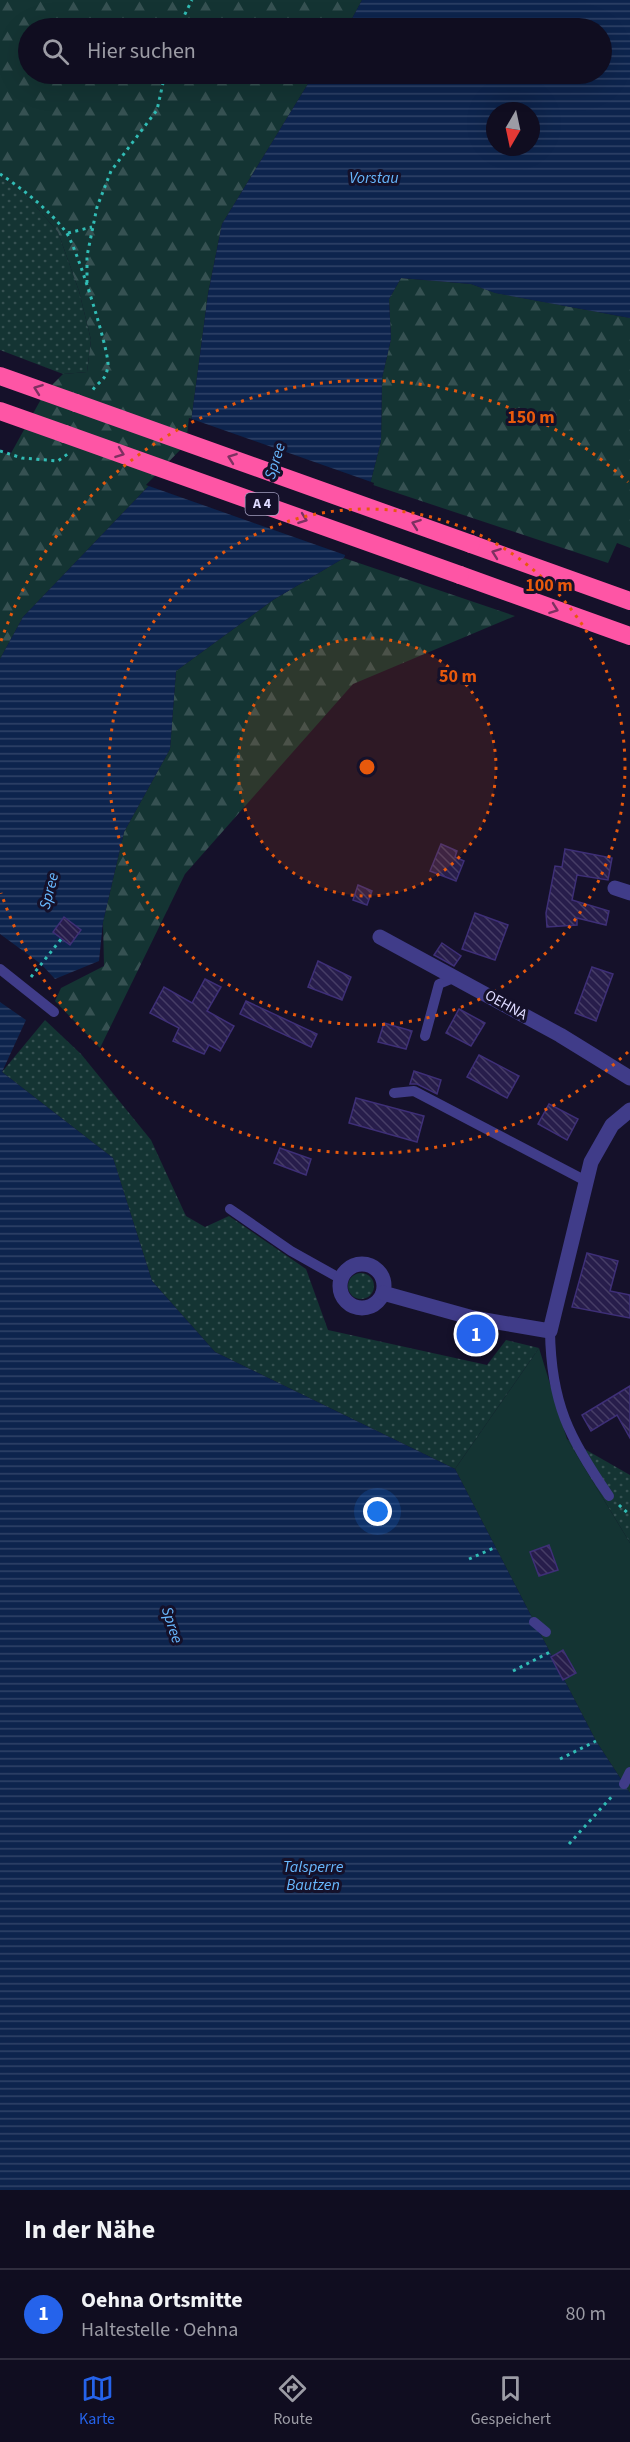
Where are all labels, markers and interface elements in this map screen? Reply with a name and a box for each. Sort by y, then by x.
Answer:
search box [18,18,612,84]
icon: search [39,35,72,68]
text: Hier suchen [87,35,196,67]
north arrow [486,102,540,156]
water label: Vorstau [349,167,399,189]
one-way arrow [33,384,44,397]
text: 150 m [507,405,555,430]
water label: Spree [259,440,291,482]
one-way arrow [114,446,125,459]
one-way arrow [227,453,238,466]
road number: A 4 [246,493,278,515]
one-way arrow [298,511,308,524]
one-way arrow [411,519,422,531]
one-way arrow [491,548,502,560]
text: 100 m [525,573,573,598]
one-way arrow [548,601,559,614]
text: 50 m [439,664,477,689]
centre of rings [357,757,377,777]
water label: Spree [34,870,64,912]
street label: OEHNA [481,985,532,1026]
pin: 1 [456,1312,496,1356]
your location [363,1497,392,1526]
water label: Spree [156,1604,188,1646]
water label: Talsperre Bautzen [283,1856,344,1896]
text: In der Nähe [24,2211,155,2248]
text: Oehna Ortsmitte [81,2284,243,2316]
text: 1 [38,2300,49,2328]
text: 80 m [566,2300,606,2328]
text: Haltestelle · Oehna [81,2316,238,2344]
tab: Karte [79,2372,115,2430]
tab: Route [273,2372,313,2430]
tab: Gespeichert [471,2372,551,2430]

